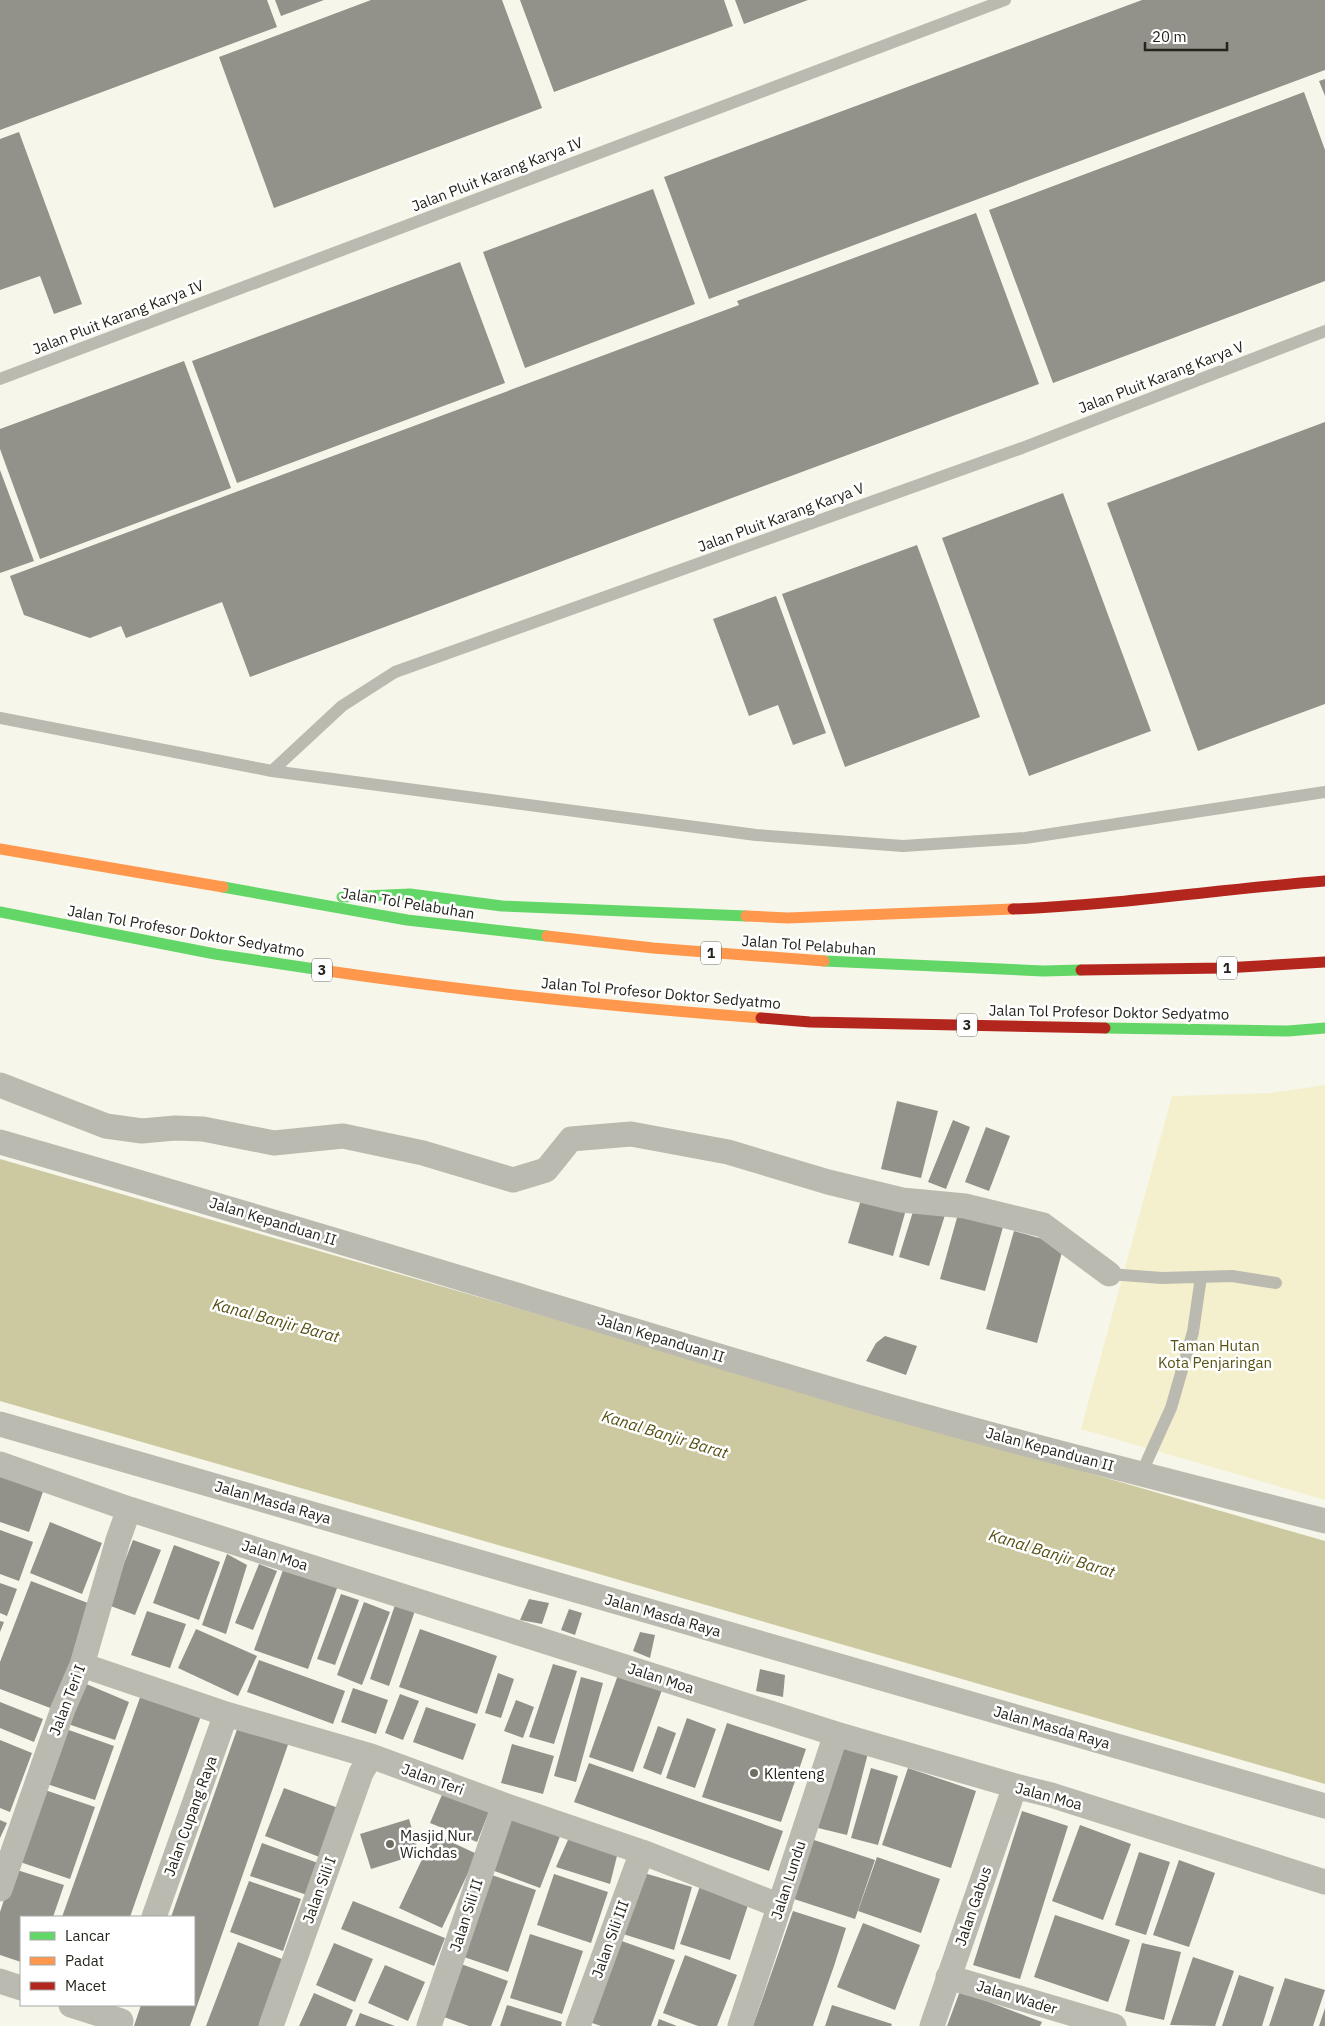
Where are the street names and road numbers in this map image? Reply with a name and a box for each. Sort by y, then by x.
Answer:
street label: Jalan Pluit Karang Karya IV [409,133,585,215]
street label: Jalan Pluit Karang Karya IV [30,276,206,358]
street label: Jalan Pluit Karang Karya V [1076,337,1246,417]
street label: Jalan Pluit Karang Karya V [695,478,867,556]
street label: Jalan Tol Pelabuhan [340,883,476,923]
street label: Jalan Tol Profesor Doktor Sedyatmo [66,901,306,961]
street label: Jalan Tol Pelabuhan [741,931,877,959]
road number: 1 [701,941,721,964]
road number: 1 [1217,956,1237,980]
road number: 3 [312,958,332,982]
street label: Jalan Tol Profesor Doktor Sedyatmo [540,973,782,1013]
street label: Jalan Tol Profesor Doktor Sedyatmo [989,1000,1229,1024]
road number: 3 [957,1014,977,1036]
street label: Jalan Kepanduan II [207,1193,339,1249]
street label: Jalan Kepanduan II [595,1310,727,1366]
street label: Jalan Kepanduan II [984,1423,1116,1475]
street label: Jalan Masda Raya [213,1476,333,1528]
street label: Jalan Moa [240,1535,310,1575]
street label: Jalan Masda Raya [603,1589,723,1641]
street label: Jalan Moa [626,1658,696,1698]
street label: Jalan Teri I [45,1662,89,1738]
street label: Jalan Masda Raya [992,1701,1112,1753]
street label: Jalan Cupang Raya [159,1753,221,1879]
street label: Jalan Teri [399,1759,467,1799]
street label: Jalan Moa [1014,1778,1084,1814]
street label: Jalan Lundu [766,1838,810,1922]
street label: Jalan Sili I [298,1854,340,1926]
street label: Jalan Gabus [951,1864,995,1948]
street label: Jalan Sili II [445,1876,487,1954]
street label: Jalan Sili III [587,1897,633,1981]
street label: Jalan Wader [974,1976,1060,2018]

